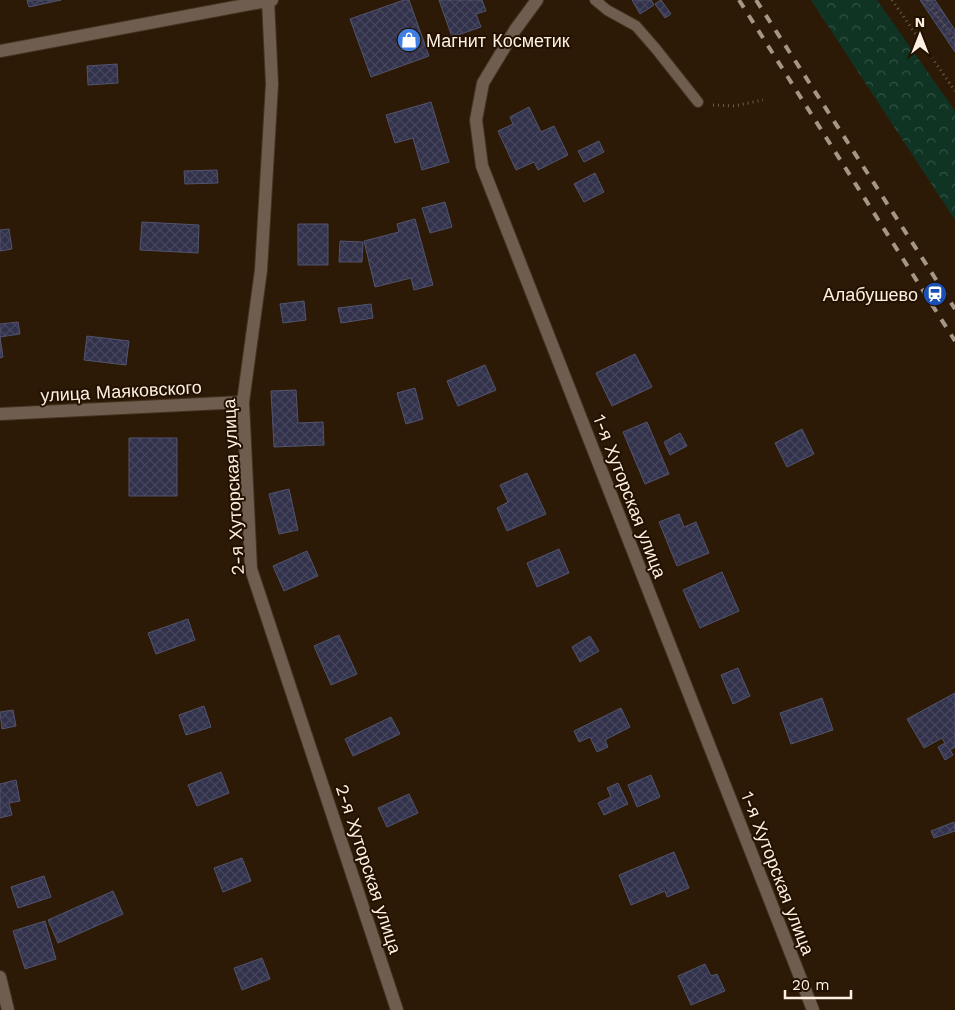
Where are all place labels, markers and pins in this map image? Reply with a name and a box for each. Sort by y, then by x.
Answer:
shop icon: Магнит Косметик [396,27,422,53]
place label: Магнит Косметик [426,30,570,51]
station icon: Алабушево [922,281,948,307]
place label: Алабушево [823,284,918,305]

